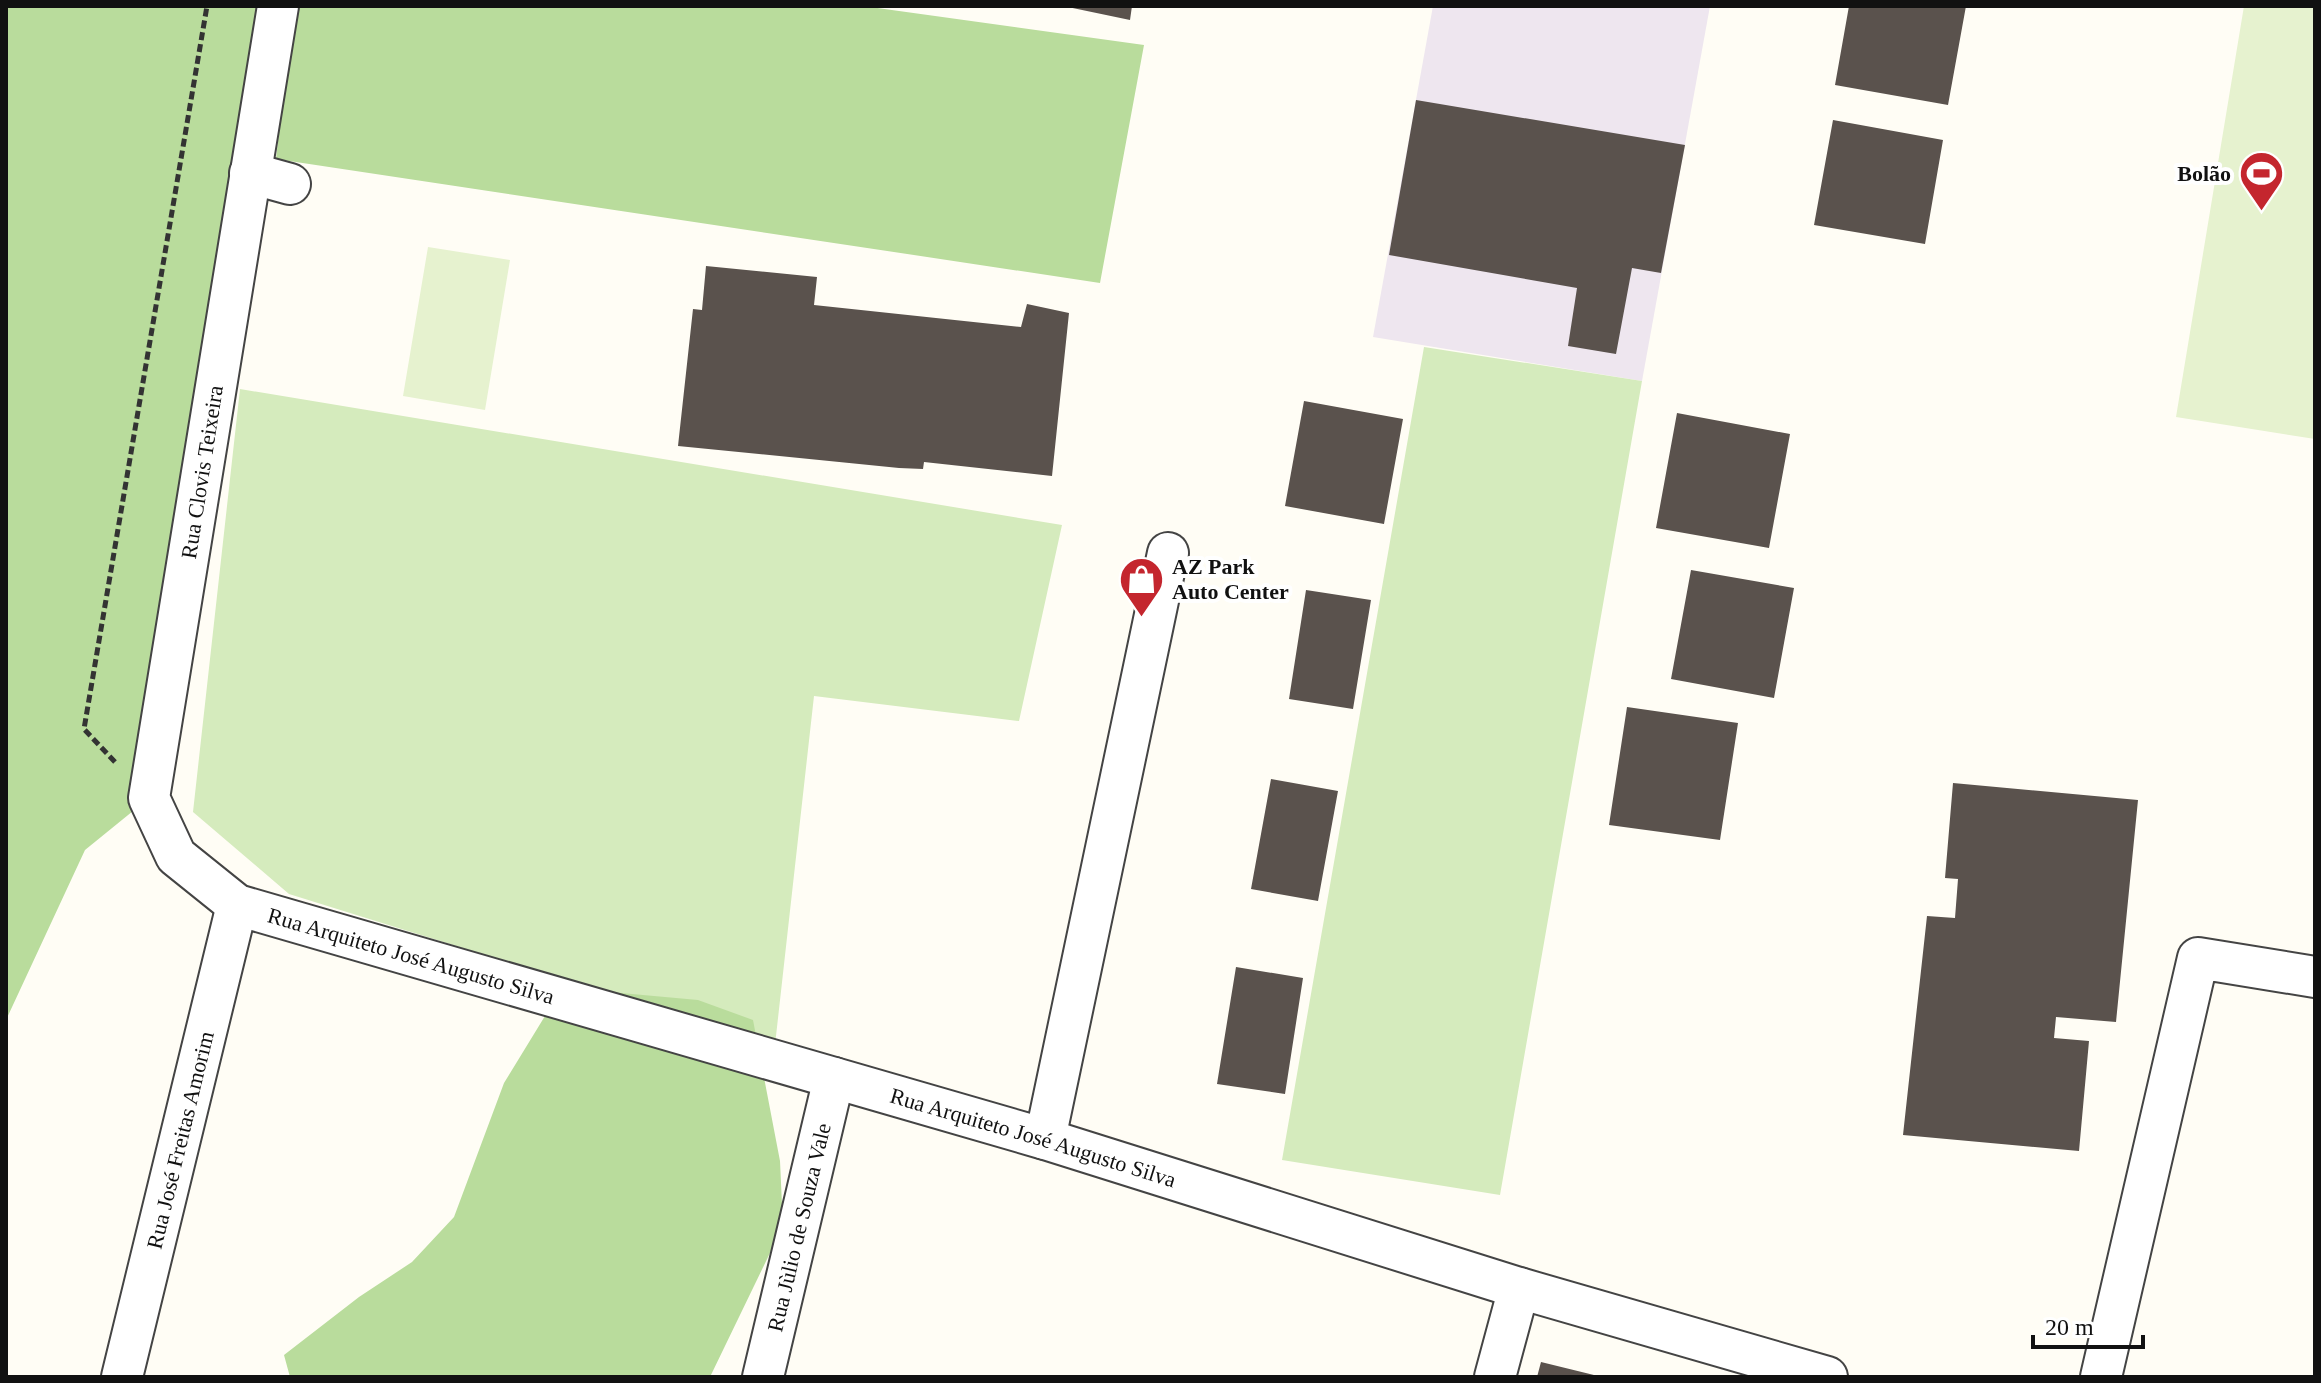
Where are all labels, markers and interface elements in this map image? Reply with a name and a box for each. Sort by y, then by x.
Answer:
sports icon: Bolão [2238,149,2286,212]
place label: Bolão [2177,161,2231,186]
street label: Rua Clovis Teixeira [176,383,228,561]
place label: AZ Park Auto Center [1172,554,1289,604]
shop icon: AZ Park Auto Center [1117,555,1165,618]
street label: Rua Arquiteto José Augusto Silva [265,902,558,1009]
street label: Rua José Freitas Amorim [141,1029,218,1251]
street label: Rua Arquiteto José Augusto Silva [887,1082,1179,1192]
street label: Rua Jùlio de Souza Vale [762,1120,835,1334]
scale bar [2033,1299,2143,1349]
text: 20 m [2045,1314,2094,1340]

